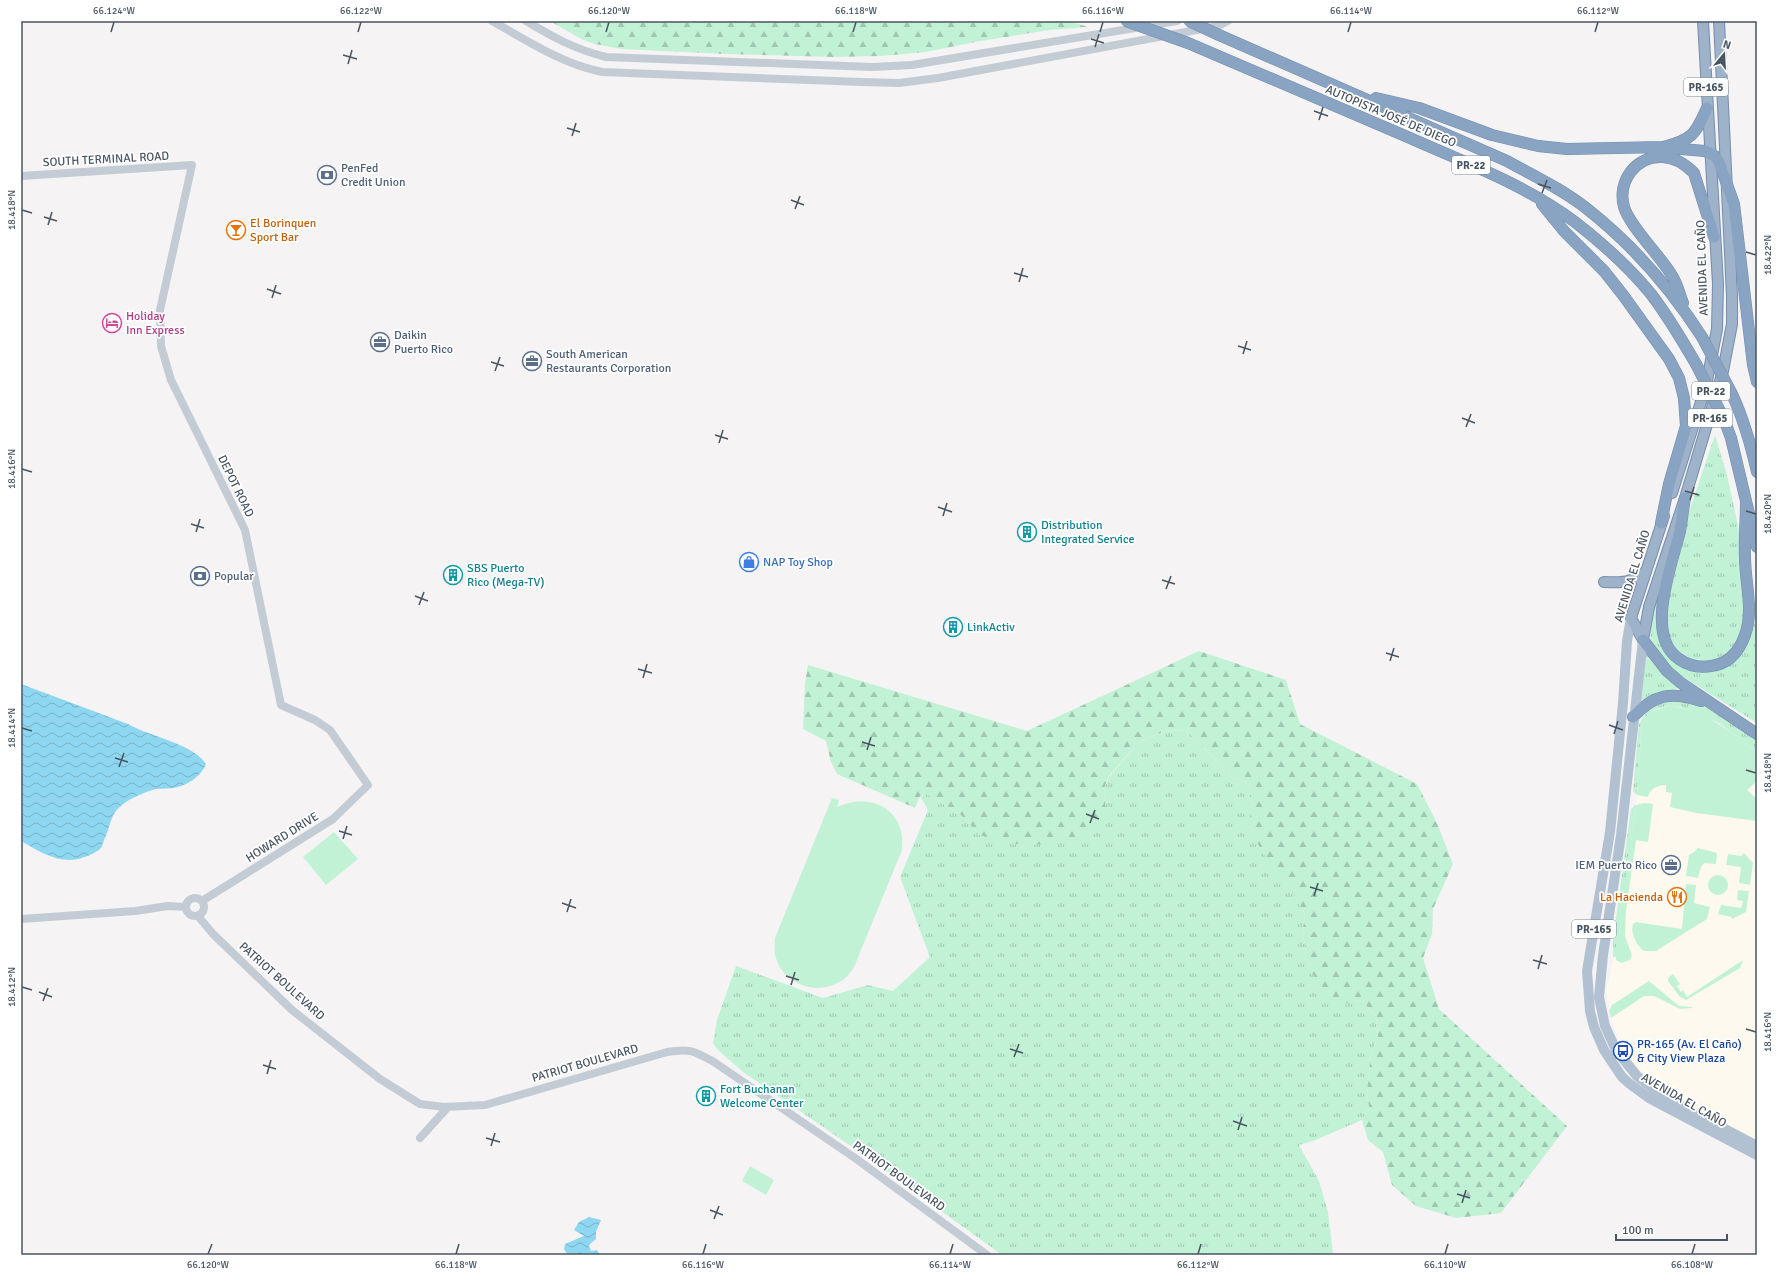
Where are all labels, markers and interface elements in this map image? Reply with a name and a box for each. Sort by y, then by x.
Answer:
text: 66.124°W [93,5,135,17]
text: 66.122°W [340,5,382,17]
text: 66.120°W [588,5,630,17]
text: 66.118°W [835,5,877,17]
text: 66.116°W [1082,5,1124,17]
text: 66.114°W [1330,5,1372,17]
text: 66.112°W [1577,5,1619,17]
north arrow [1704,34,1744,74]
text: N [1721,38,1733,52]
road number: PR-165 [1684,78,1728,96]
street label: AUTOPISTA JOSÉ DE DIEGO [1323,82,1459,151]
street label: SOUTH TERMINAL ROAD [42,149,170,170]
road number: PR-22 [1452,156,1490,174]
place label: PenFed Credit Union [341,161,405,190]
bank icon: PenFed Credit Union [316,164,338,186]
text: 18.418°N [6,190,18,230]
place label: El Borinquen Sport Bar [250,216,316,245]
bar icon: El Borinquen Sport Bar [225,219,247,241]
street label: AVENIDA EL CAÑO [1693,220,1712,316]
text: 18.422°N [1762,235,1774,275]
place label: Holiday Inn Express [126,309,185,338]
hotel icon: Holiday Inn Express [101,312,123,334]
place label: Daikin Puerto Rico [394,328,453,357]
office icon: Daikin Puerto Rico [369,331,391,353]
place label: South American Restaurants Corporation [546,347,671,376]
office icon: South American Restaurants Corporation [521,350,543,372]
road number: PR-22 [1692,382,1730,400]
road number: PR-165 [1688,409,1732,427]
text: 18.416°N [6,449,18,489]
street label: DEPOT ROAD [214,453,257,520]
text: 18.420°N [1762,494,1774,534]
place label: Distribution Integrated Service [1041,518,1134,547]
building icon: Distribution Integrated Service [1016,521,1038,543]
street label: AVENIDA EL CAÑO [1611,528,1654,624]
shop icon: NAP Toy Shop [738,551,760,573]
place label: NAP Toy Shop [763,555,833,570]
place label: SBS Puerto Rico (Mega-TV) [467,561,544,590]
building icon: SBS Puerto Rico (Mega-TV) [442,564,464,586]
bank icon: Popular [189,565,211,587]
place label: Popular [214,569,254,584]
building icon: LinkActiv [942,616,964,638]
place label: LinkActiv [967,620,1015,635]
text: 18.414°N [6,708,18,748]
text: 18.418°N [1762,753,1774,793]
street label: HOWARD DRIVE [243,809,322,866]
office icon: IEM Puerto Rico [1660,854,1682,876]
place label: IEM Puerto Rico [1575,858,1657,873]
restaurant icon: La Hacienda [1666,886,1688,908]
place label: La Hacienda [1600,890,1663,905]
road number: PR-165 [1572,920,1616,938]
street label: PATRIOT BOULEVARD [236,939,328,1024]
text: 18.412°N [6,967,18,1007]
text: 18.416°N [1762,1012,1774,1052]
place label: PR-165 (Av. El Caño) & City View Plaza [1637,1037,1742,1066]
bus stop icon: PR-165 (Av. El Caño) & City View Plaza [1612,1040,1634,1062]
street label: PATRIOT BOULEVARD [530,1041,640,1086]
street label: AVENIDA EL CAÑO [1638,1070,1729,1131]
place label: Fort Buchanan Welcome Center [720,1082,804,1111]
building icon: Fort Buchanan Welcome Center [695,1085,717,1107]
street label: PATRIOT BOULEVARD [850,1138,948,1215]
scale bar [1616,1216,1727,1242]
text: 100 m [1622,1223,1654,1238]
text: 66.120°W [187,1259,229,1271]
text: 66.118°W [435,1259,477,1271]
text: 66.116°W [682,1259,724,1271]
text: 66.114°W [929,1259,971,1271]
text: 66.112°W [1177,1259,1219,1271]
text: 66.110°W [1424,1259,1466,1271]
text: 66.108°W [1671,1259,1713,1271]

